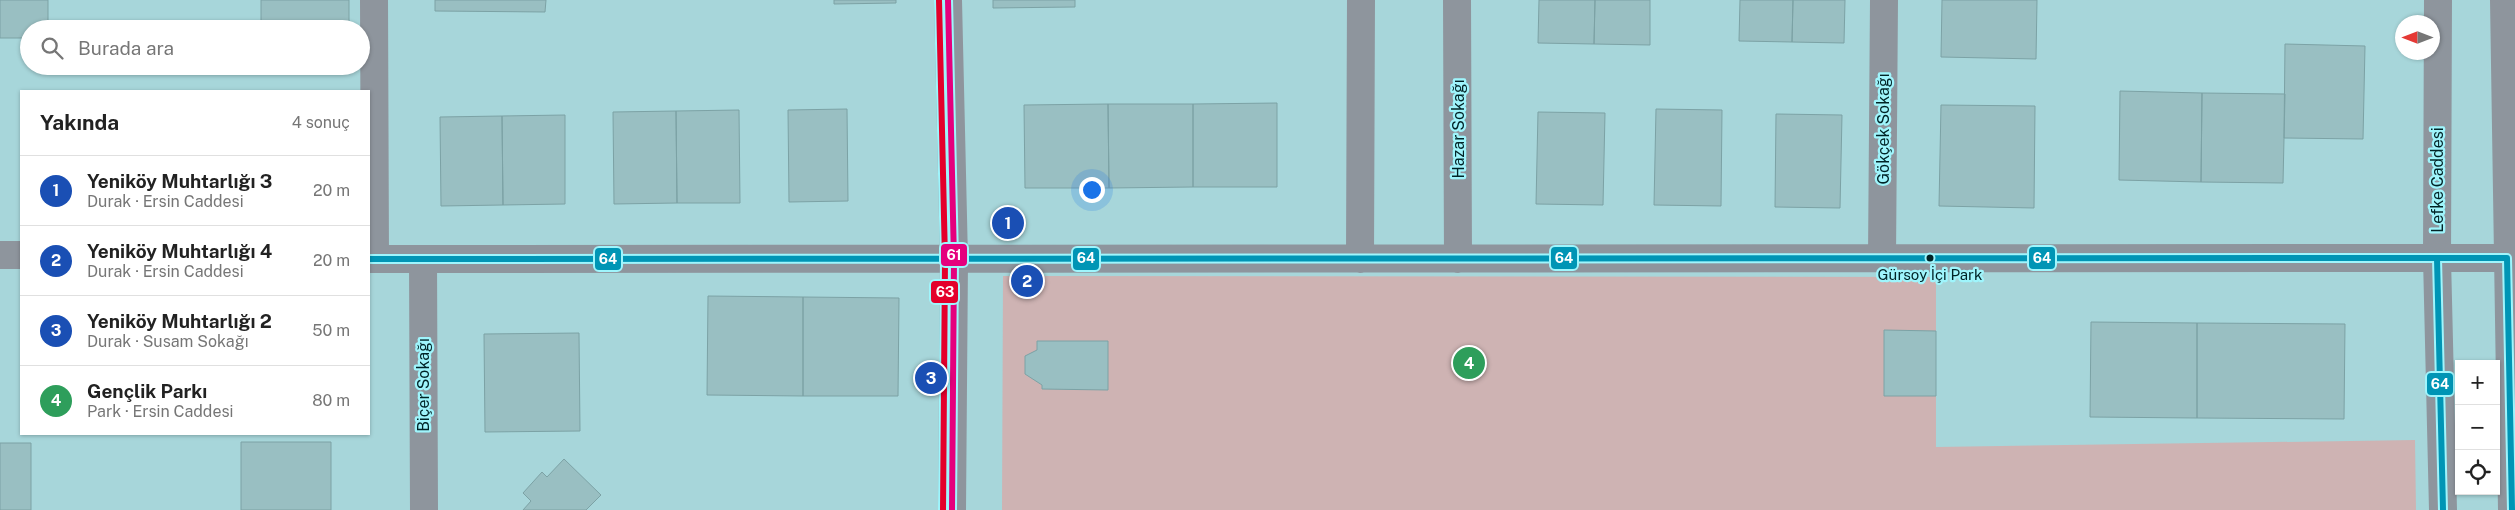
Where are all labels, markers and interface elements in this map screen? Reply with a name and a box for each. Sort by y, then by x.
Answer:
north arrow [2395,15,2440,60]
search box [20,20,370,75]
icon: search [38,34,66,62]
text: Burada ara [78,37,174,59]
street label: Gökçek Sokağı [1874,73,1893,185]
street label: Hazar Sokağı [1449,80,1468,179]
text: Yakında [40,110,119,135]
text: 4 sonuç [292,113,350,132]
street label: Lefke Caddesi [2428,127,2447,233]
text: Yeniköy Muhtarlığı 3 [87,170,272,192]
your location [1079,177,1105,203]
text: 1 [53,181,59,200]
text: 20 m [313,181,350,200]
text: Durak · Ersin Caddesi [87,192,244,211]
pin: 1 [992,204,1024,242]
text: Yeniköy Muhtarlığı 4 [87,240,272,262]
line badge: 61 [940,243,968,267]
line badge: 64 [1550,246,1578,270]
line badge: 64 [2028,246,2056,270]
line badge: 64 [594,247,622,271]
text: 61 [946,247,962,263]
line badge: 64 [1072,247,1100,271]
text: 64 [1077,250,1095,266]
text: 64 [1555,250,1573,266]
text: 64 [2033,250,2051,266]
text: 2 [51,251,61,270]
text: 20 m [313,251,350,270]
text: 64 [599,251,617,267]
marker: Gürsoy İçi Park [1925,253,1935,263]
text: Durak · Ersin Caddesi [87,262,244,281]
pin: 2 [1011,262,1043,300]
place label: Gürsoy İçi Park [1878,265,1982,283]
line badge: 63 [930,280,959,304]
text: 63 [936,284,954,300]
text: Yeniköy Muhtarlığı 2 [87,310,272,332]
text: 3 [51,321,61,340]
text: 50 m [312,321,350,340]
text: Durak · Susam Sokağı [87,332,249,351]
street label: Biçer Sokağı [414,338,433,432]
pin: 4 [1453,344,1485,382]
pin: 3 [915,359,947,397]
map controls [2455,360,2500,495]
button: + [2455,360,2500,405]
line badge: 64 [2426,372,2454,396]
text: 64 [2431,376,2449,392]
text: Gençlik Parkı [87,380,207,402]
text: 4 [51,391,61,410]
text: 80 m [312,391,350,410]
text: Park · Ersin Caddesi [87,402,233,421]
button: − [2455,405,2500,450]
button: locate [2455,450,2500,495]

